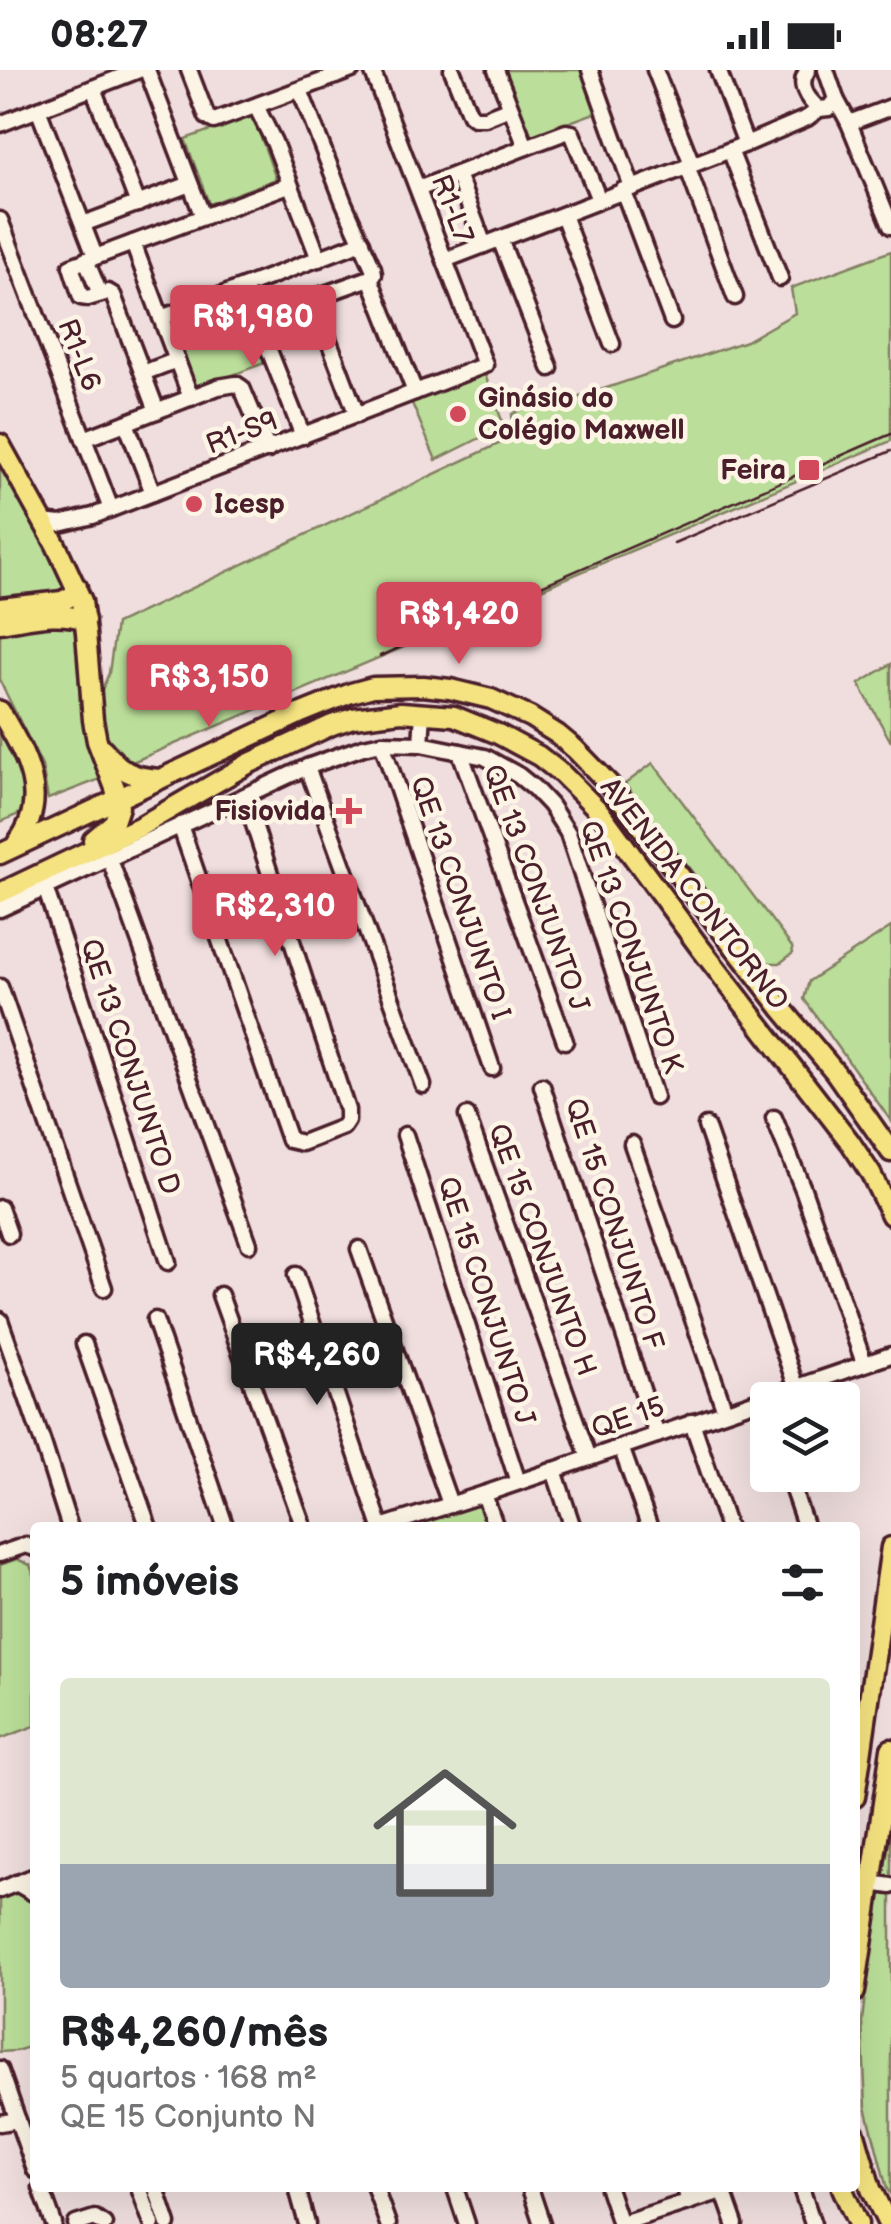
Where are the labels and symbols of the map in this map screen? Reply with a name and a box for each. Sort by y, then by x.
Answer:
street label: R1-L7 [424,170,480,248]
pin: R$1,980 [161,285,345,370]
street label: R1-L6 [50,314,108,396]
place label: Ginásio do Colégio Maxwell [478,382,684,447]
marker: Ginásio do Colégio Maxwell [447,403,469,425]
street label: R1-S9 [201,404,283,462]
place label: Feira [720,454,786,487]
marker: Feira [796,457,822,483]
place label: Icesp [214,488,285,521]
marker: Icesp [183,493,205,515]
pin: R$1,420 [367,582,551,667]
pin: R$3,150 [117,645,301,730]
street label: QE 13 CONJUNTO J [476,760,596,1017]
street label: AVENIDA CONTORNO [593,771,795,1017]
street label: QE 13 CONJUNTO I [403,772,517,1024]
place label: Fisiovida [214,795,326,828]
marker: Fisiovida [336,798,362,824]
street label: QE 13 CONJUNTO K [572,817,690,1078]
pin: R$2,310 [183,874,367,959]
street label: QE 13 CONJUNTO D [73,935,187,1199]
street label: QE 15 CONJUNTO F [558,1094,670,1354]
street label: QE 15 CONJUNTO H [481,1120,603,1380]
street label: QE 15 CONJUNTO J [430,1173,542,1430]
pin: R$4,260 [225,1323,409,1408]
street label: QE 15 [587,1390,669,1446]

